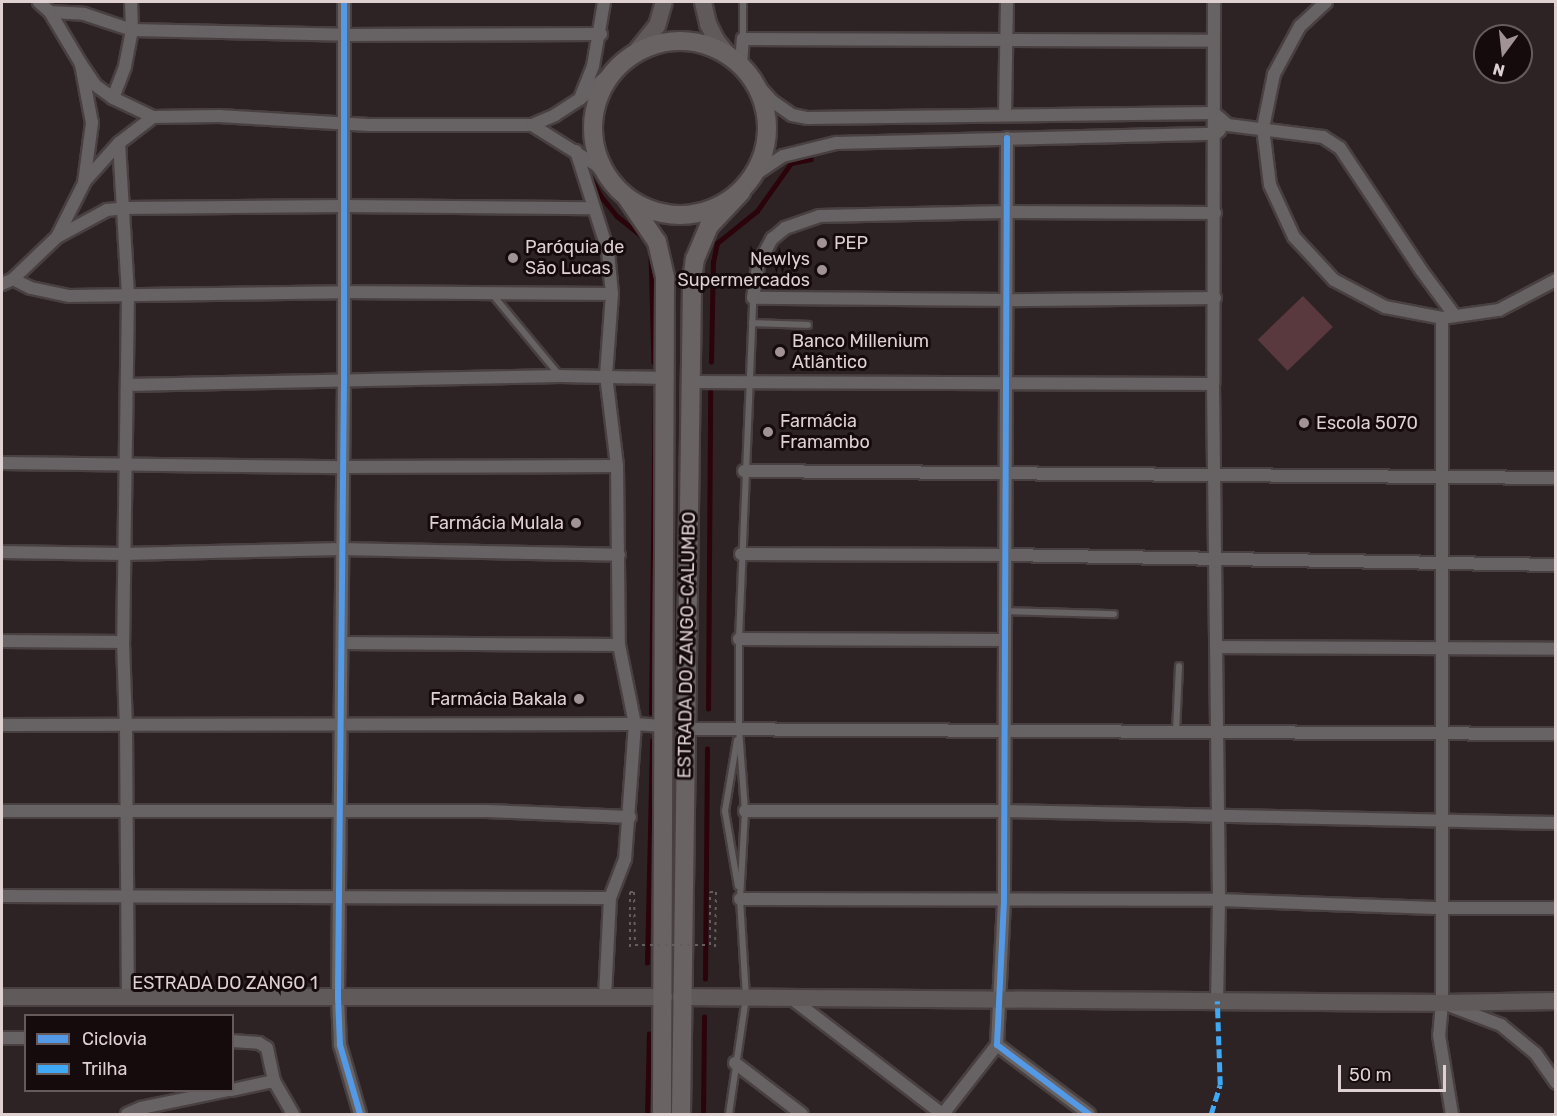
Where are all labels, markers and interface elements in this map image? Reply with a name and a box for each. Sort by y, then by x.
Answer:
north arrow [1473,24,1533,84]
text: N [1491,59,1507,81]
place label: PEP [834,232,868,254]
marker: PEP [815,236,829,250]
place label: Paróquia de São Lucas [525,237,624,280]
place label: Newlys Supermercados [677,249,810,292]
marker: Paróquia de São Lucas [506,251,520,265]
marker: Newlys Supermercados [815,263,829,277]
place label: Banco Millenium Atlântico [792,331,929,374]
marker: Banco Millenium Atlântico [773,345,787,359]
place label: Farmácia Framambo [780,411,870,454]
place label: Escola 5070 [1316,412,1418,434]
marker: Escola 5070 [1297,416,1311,430]
marker: Farmácia Framambo [761,425,775,439]
street label: ESTRADA DO ZANGO-CALUMBO [674,511,700,779]
place label: Farmácia Mulala [429,512,564,534]
marker: Farmácia Mulala [569,516,583,530]
place label: Farmácia Bakala [430,688,567,710]
marker: Farmácia Bakala [572,692,586,706]
street label: ESTRADA DO ZANGO 1 [132,972,318,994]
legend [24,1014,234,1092]
text: Ciclovia [82,1028,147,1050]
scale bar [1341,1053,1449,1091]
text: Trilha [82,1058,127,1080]
text: 50 m [1349,1064,1392,1086]

